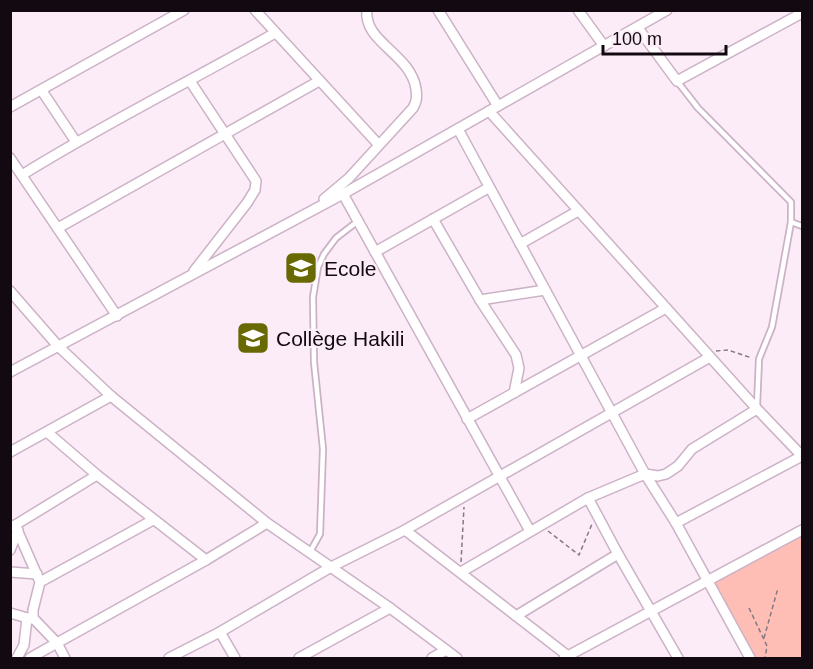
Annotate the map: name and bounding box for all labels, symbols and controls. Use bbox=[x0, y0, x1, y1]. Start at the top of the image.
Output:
scale bar bbox=[603, 18, 726, 56]
text: 100 m bbox=[612, 29, 662, 49]
school or university icon: Ecole bbox=[283, 250, 319, 286]
place label: Ecole bbox=[324, 257, 377, 280]
school or university icon: Collège Hakili bbox=[235, 320, 271, 356]
place label: Collège Hakili bbox=[276, 327, 404, 350]

